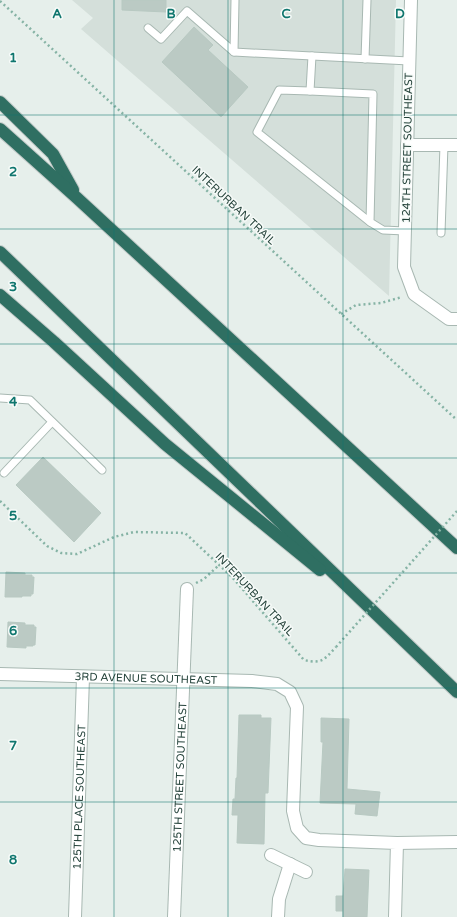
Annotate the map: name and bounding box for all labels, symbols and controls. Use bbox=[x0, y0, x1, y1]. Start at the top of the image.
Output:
text: A bbox=[52, 6, 62, 22]
text: B bbox=[166, 6, 176, 22]
text: C bbox=[281, 6, 291, 22]
text: D bbox=[395, 6, 405, 22]
text: 1 bbox=[9, 50, 17, 66]
street label: 124TH STREET SOUTHEAST bbox=[400, 72, 415, 223]
street label: INTERURBAN TRAIL bbox=[189, 163, 279, 248]
text: 2 bbox=[9, 164, 17, 180]
text: 3 bbox=[9, 279, 17, 295]
text: 4 bbox=[9, 394, 18, 410]
text: 5 bbox=[9, 508, 17, 524]
street label: INTERURBAN TRAIL bbox=[213, 550, 297, 639]
text: 6 bbox=[9, 623, 17, 639]
street label: 3RD AVENUE SOUTHEAST bbox=[74, 670, 218, 687]
street label: 125TH STREET SOUTHEAST bbox=[171, 701, 190, 853]
street label: 125TH PLACE SOUTHEAST bbox=[71, 724, 88, 870]
text: 7 bbox=[9, 738, 17, 754]
text: 8 bbox=[9, 852, 17, 868]

